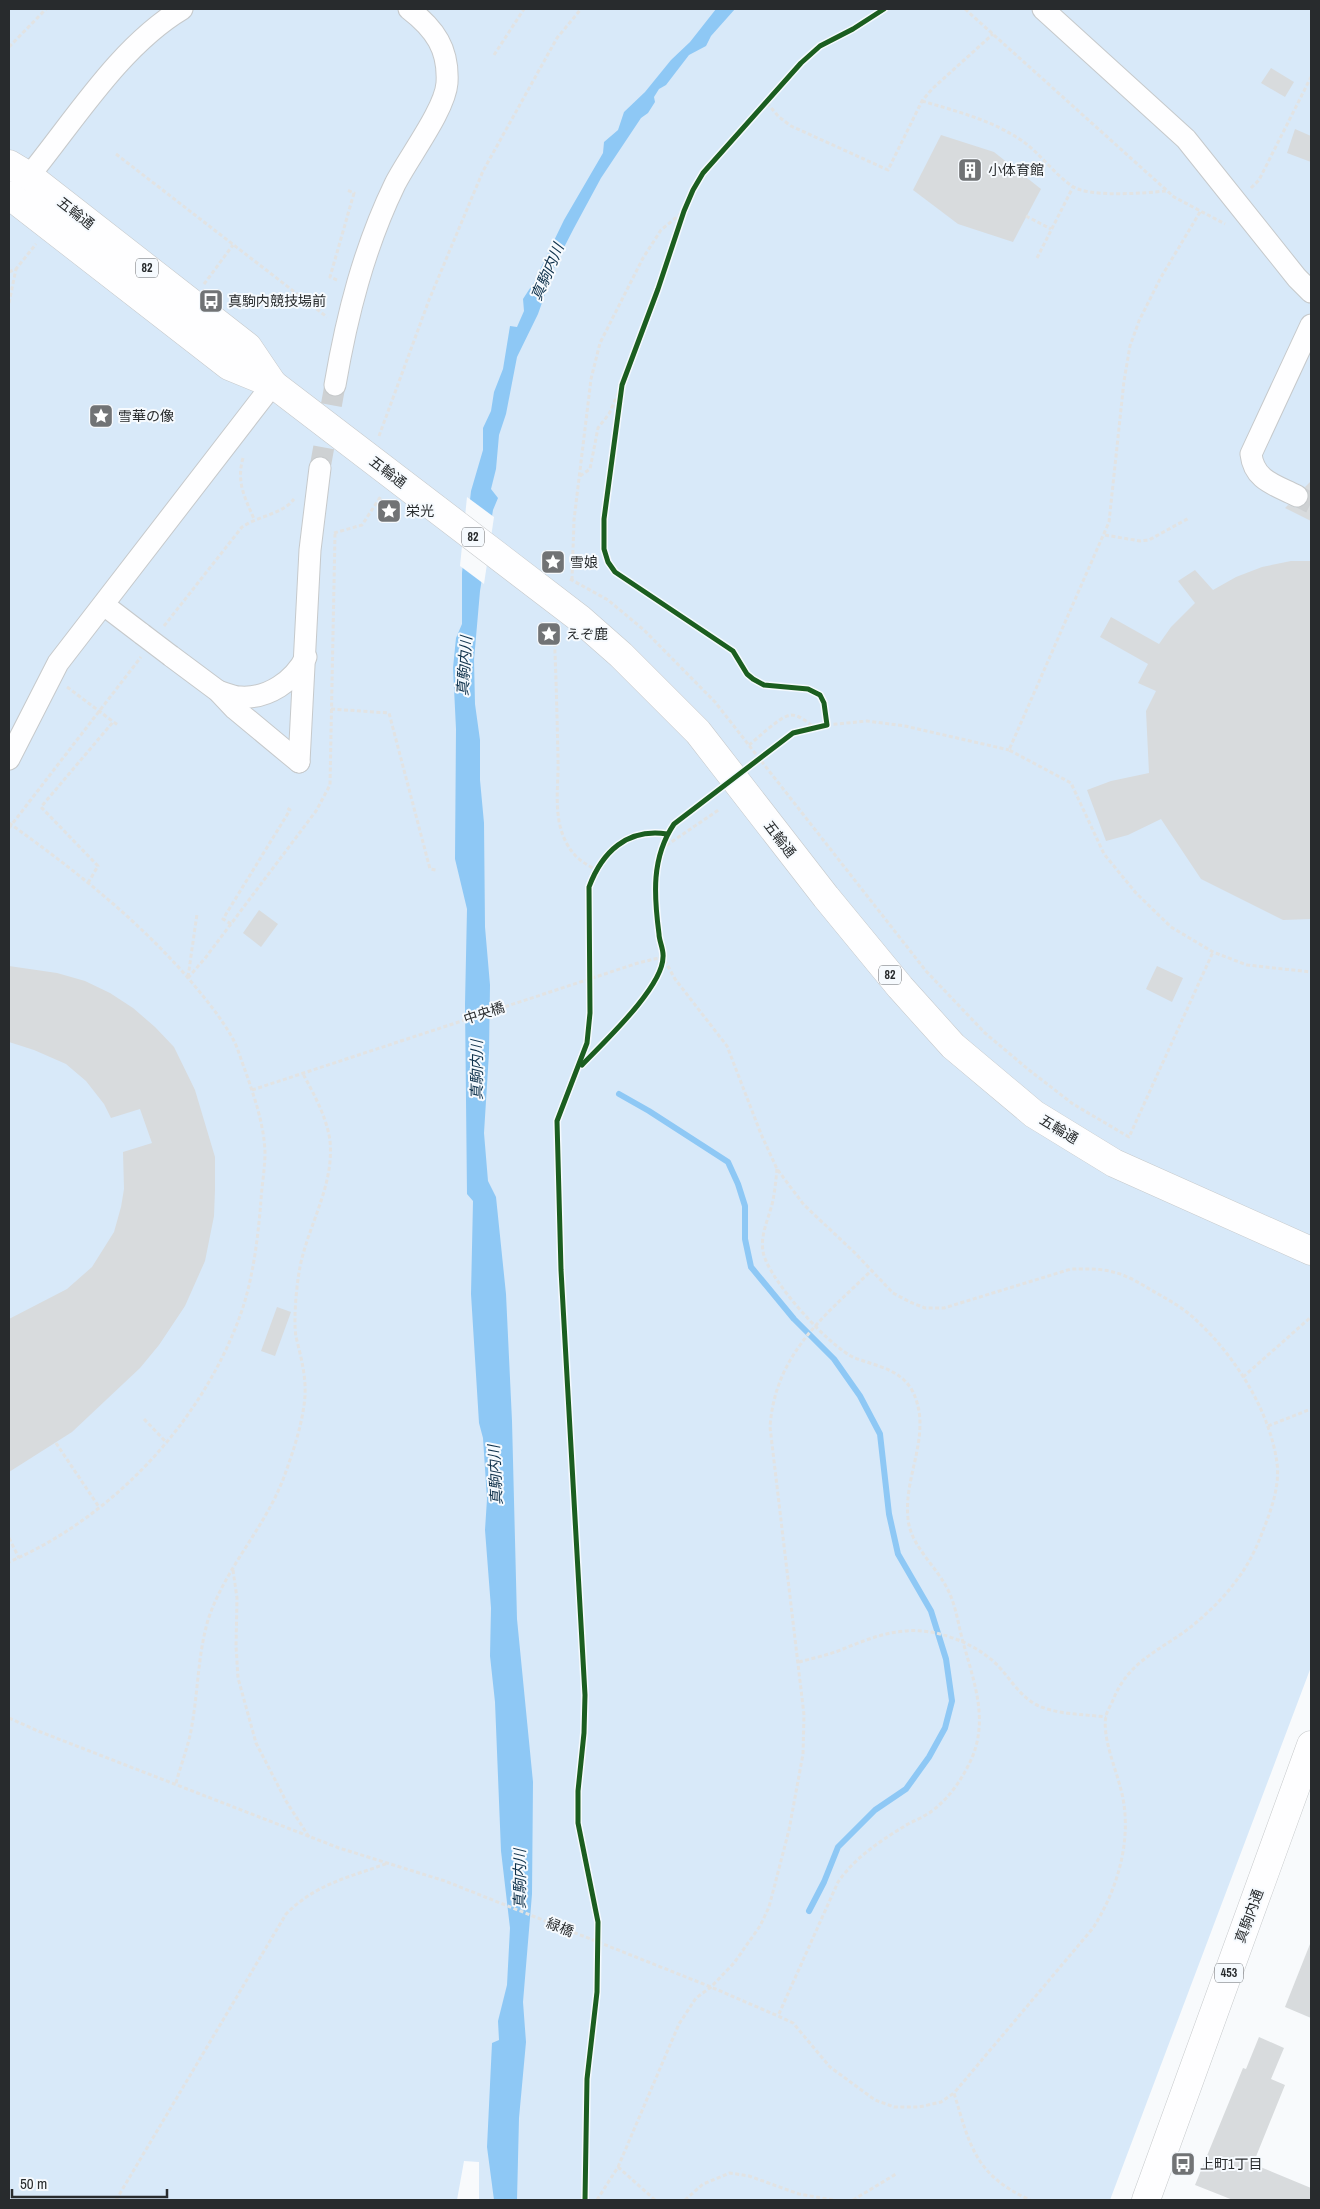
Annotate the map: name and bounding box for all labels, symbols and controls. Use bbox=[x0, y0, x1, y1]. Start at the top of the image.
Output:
building icon: 小体育館 bbox=[957, 157, 983, 183]
place label: 小体育館 bbox=[988, 161, 1044, 179]
street label: 五輪通 bbox=[54, 193, 98, 233]
water label: 真駒内川 bbox=[526, 238, 569, 304]
road number: 82 bbox=[136, 258, 158, 278]
bus stop icon: 真駒内競技場前 bbox=[198, 288, 224, 314]
place label: 真駒内競技場前 bbox=[228, 292, 326, 310]
place icon: 雪華の像 bbox=[88, 403, 114, 429]
place label: 雪華の像 bbox=[118, 407, 174, 425]
street label: 五輪通 bbox=[366, 452, 410, 492]
place icon: 栄光 bbox=[376, 498, 402, 524]
place label: 栄光 bbox=[406, 502, 434, 520]
road number: 82 bbox=[462, 528, 484, 546]
place icon: 雪娘 bbox=[540, 549, 566, 575]
place label: 雪娘 bbox=[570, 553, 598, 571]
place icon: えぞ鹿 bbox=[536, 621, 562, 647]
place label: えぞ鹿 bbox=[566, 625, 608, 643]
water label: 真駒内川 bbox=[451, 633, 477, 697]
street label: 五輪通 bbox=[760, 817, 800, 861]
road number: 82 bbox=[879, 966, 901, 984]
street label: 中央橋 bbox=[461, 998, 507, 1028]
water label: 真駒内川 bbox=[466, 1038, 487, 1100]
street label: 五輪通 bbox=[1036, 1110, 1082, 1148]
water label: 真駒内川 bbox=[483, 1443, 507, 1506]
water label: 真駒内川 bbox=[509, 1847, 530, 1909]
street label: 真駒内通 bbox=[1231, 1887, 1267, 1945]
street label: 緑橋 bbox=[544, 1913, 576, 1941]
road number: 453 bbox=[1215, 1964, 1243, 1982]
bus stop icon: 上町1丁目 bbox=[1170, 2151, 1196, 2177]
place label: 上町1丁目 bbox=[1200, 2155, 1262, 2173]
scale bar bbox=[12, 2166, 168, 2198]
text: 50 m bbox=[20, 2173, 47, 2194]

